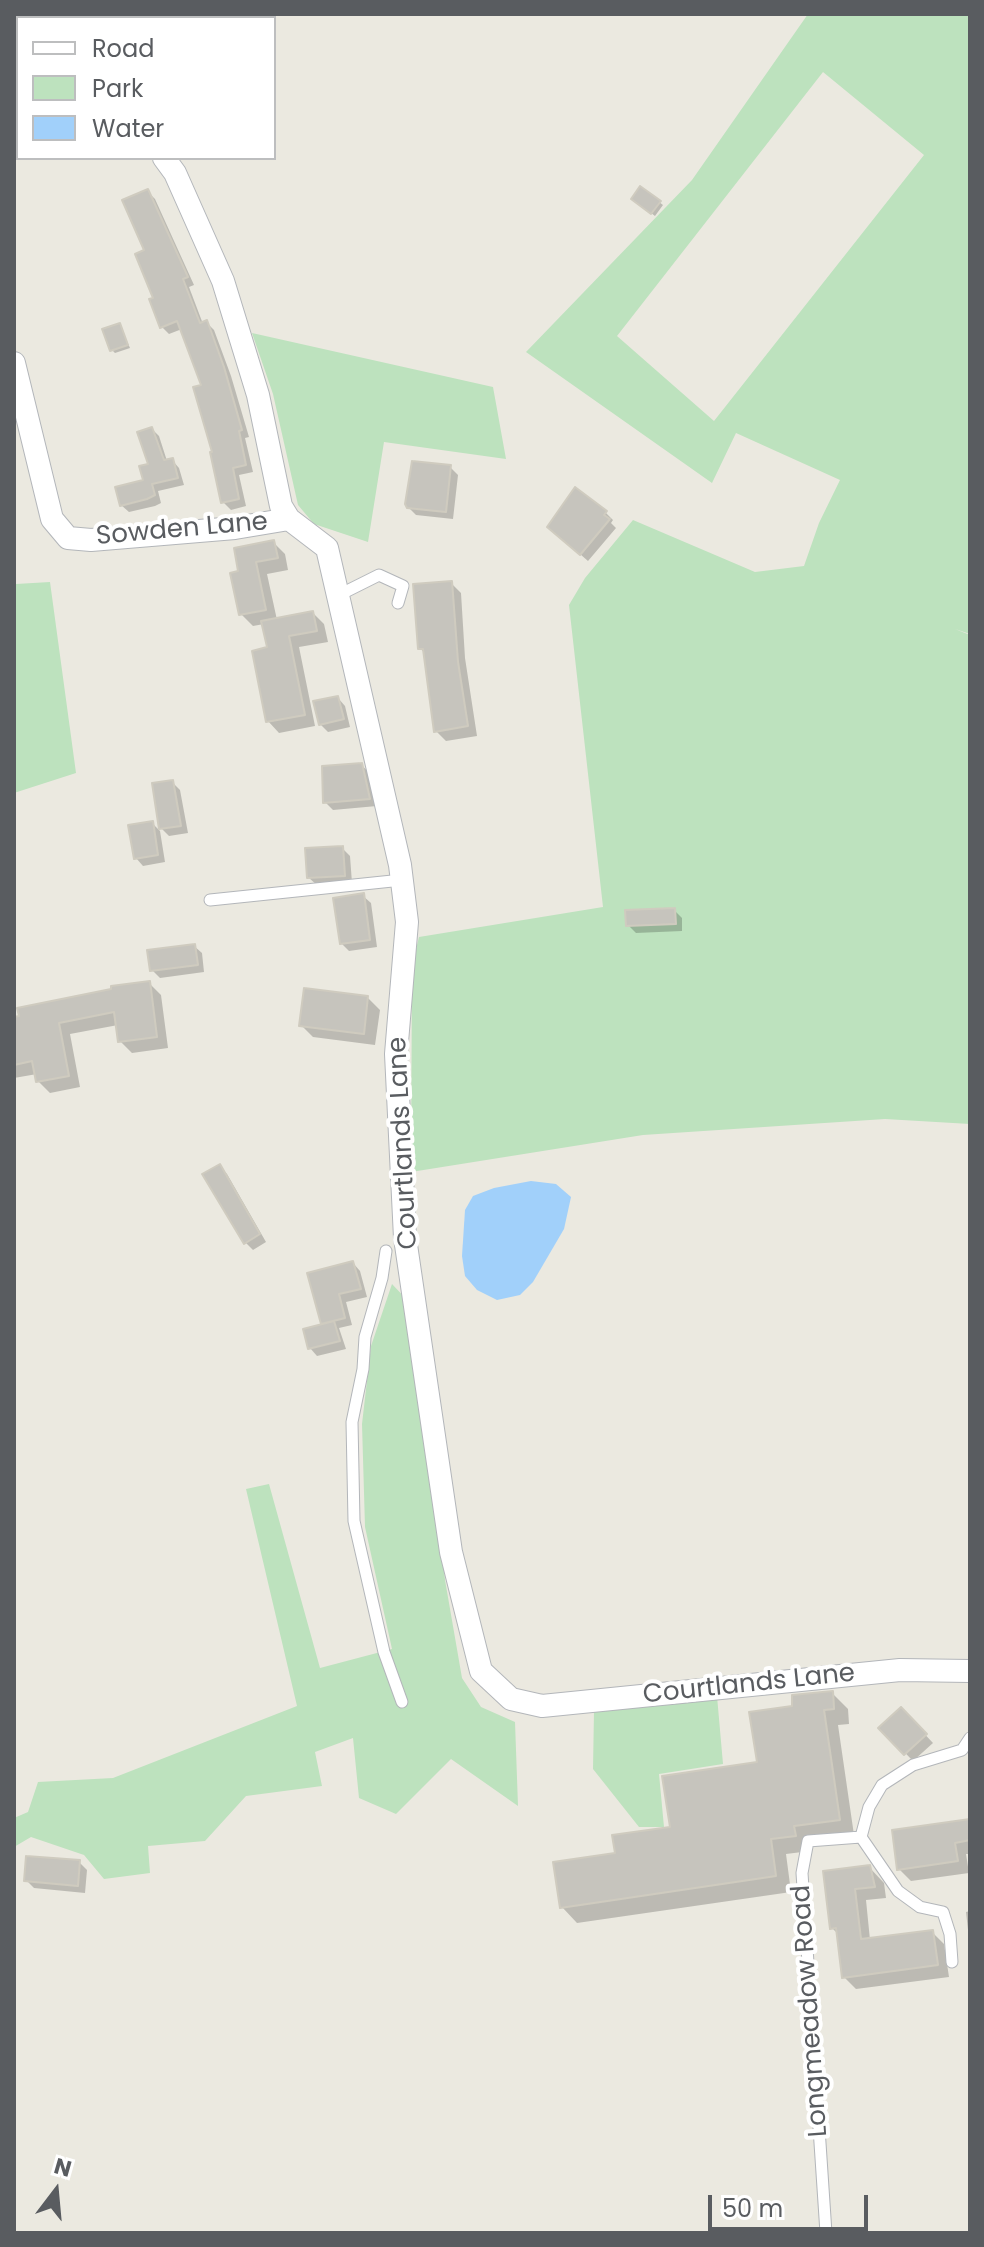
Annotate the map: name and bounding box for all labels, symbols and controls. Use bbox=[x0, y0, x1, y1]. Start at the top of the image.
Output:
legend bbox=[16, 16, 276, 160]
text: Road bbox=[92, 32, 154, 65]
text: Park bbox=[92, 72, 143, 105]
text: Water bbox=[92, 112, 164, 145]
street label: Sowden Lane bbox=[95, 507, 269, 553]
street label: Courtlands Lane bbox=[383, 1036, 425, 1250]
street label: Courtlands Lane bbox=[642, 1658, 856, 1712]
street label: Longmeadow Road bbox=[787, 1884, 835, 2138]
text: N bbox=[51, 2150, 75, 2185]
north arrow bbox=[16, 2151, 96, 2231]
scale bar bbox=[712, 2179, 872, 2229]
text: 50 m bbox=[722, 2192, 783, 2225]

